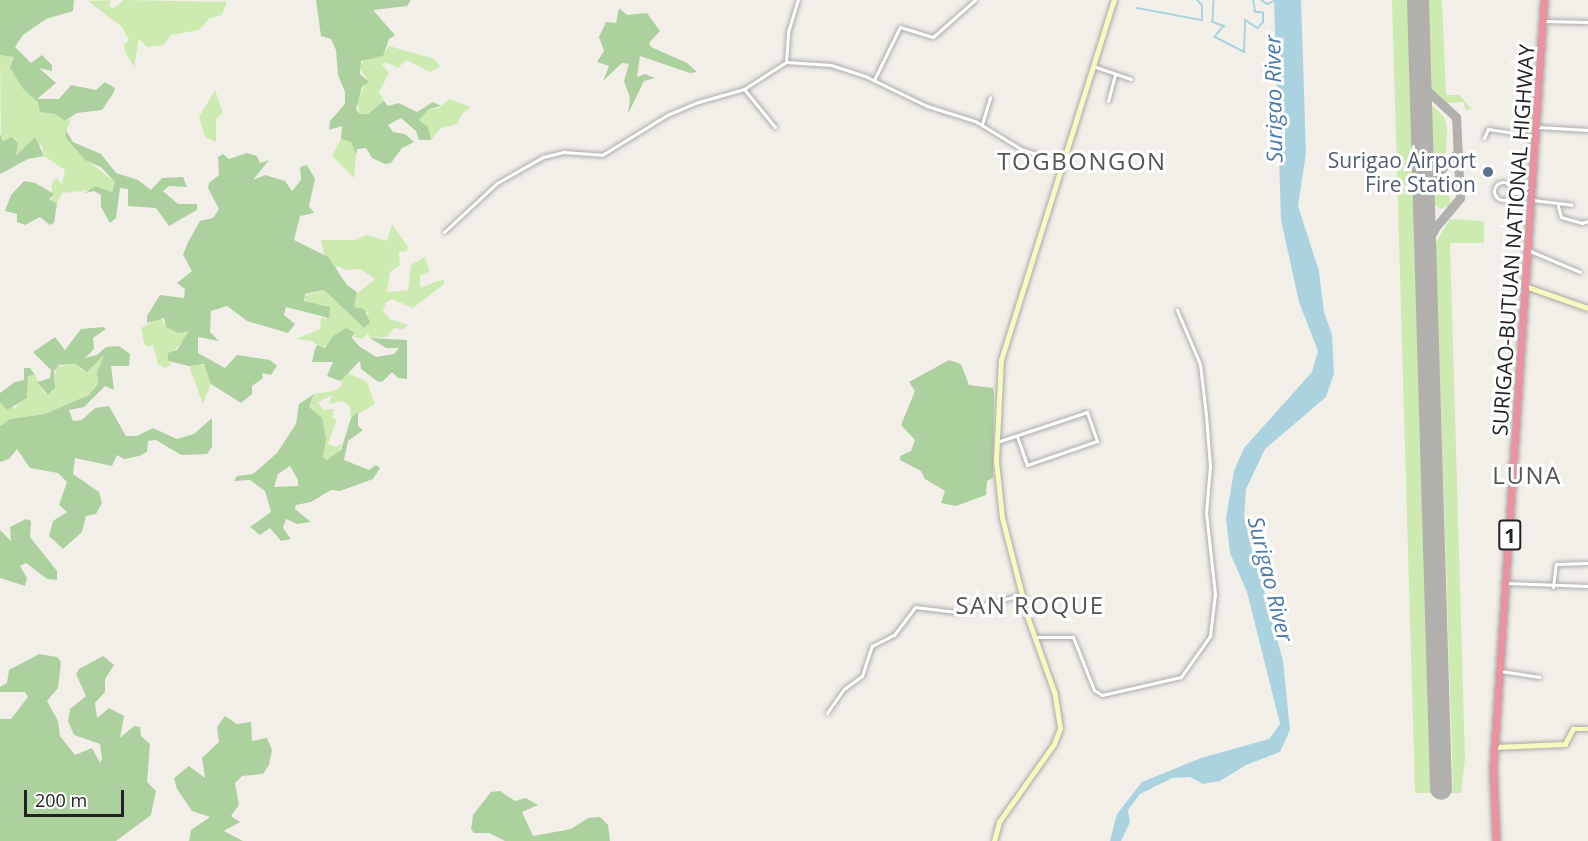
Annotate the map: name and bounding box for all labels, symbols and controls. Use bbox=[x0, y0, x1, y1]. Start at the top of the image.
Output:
water label: Surigao River bbox=[1259, 35, 1287, 163]
street label: SURIGAO-BUTUAN NATIONAL HIGHWAY bbox=[1487, 43, 1539, 437]
district label: TOGBONGON bbox=[997, 147, 1167, 175]
place label: Surigao Airport Fire Station bbox=[1328, 147, 1476, 197]
marker: Surigao Airport Fire Station bbox=[1481, 165, 1495, 179]
district label: LUNA bbox=[1492, 461, 1562, 489]
water label: Surigao River bbox=[1243, 514, 1299, 644]
road number: 1 bbox=[1498, 518, 1522, 552]
district label: SAN ROQUE bbox=[955, 591, 1105, 619]
scale bar bbox=[27, 778, 128, 816]
text: 200 m bbox=[35, 788, 87, 812]

